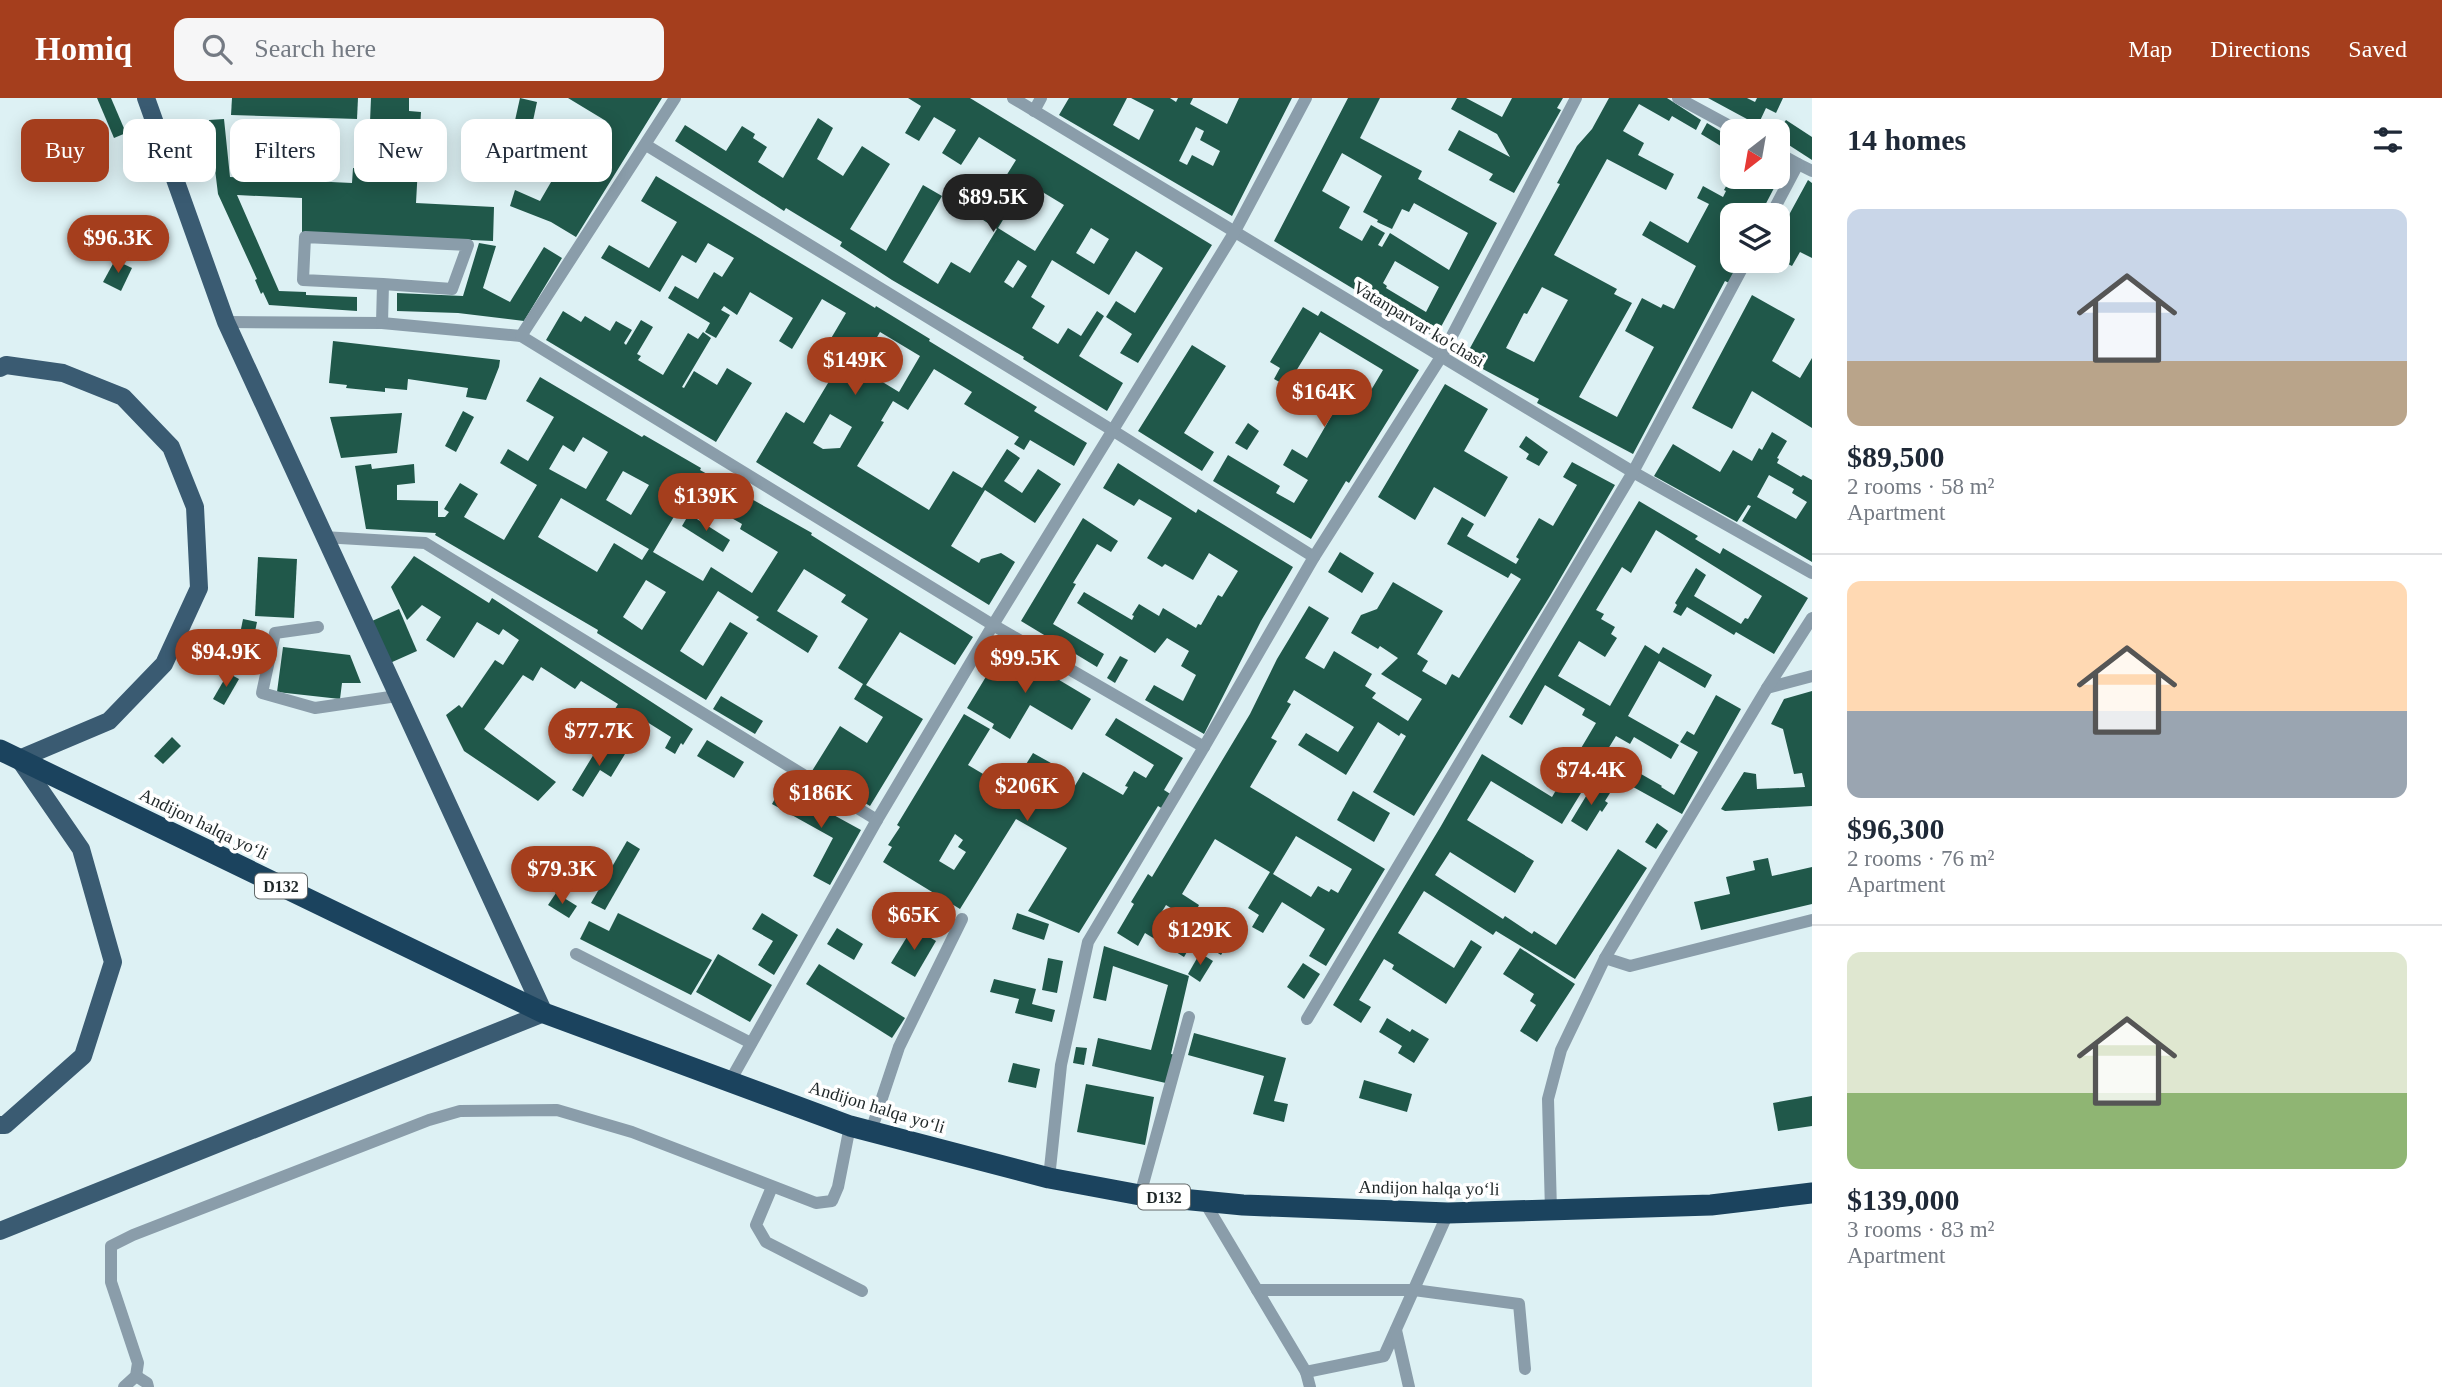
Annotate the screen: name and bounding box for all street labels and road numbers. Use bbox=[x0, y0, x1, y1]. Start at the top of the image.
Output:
street label: Vatanparvar ko'chasi bbox=[1350, 277, 1488, 371]
street label: Andijon halqa yo‘li bbox=[136, 784, 272, 864]
road number: D132 bbox=[255, 874, 307, 898]
street label: Andijon halqa yo‘li bbox=[807, 1077, 947, 1137]
street label: Andijon halqa yo‘li bbox=[1358, 1177, 1500, 1199]
road number: D132 bbox=[1138, 1184, 1190, 1210]

